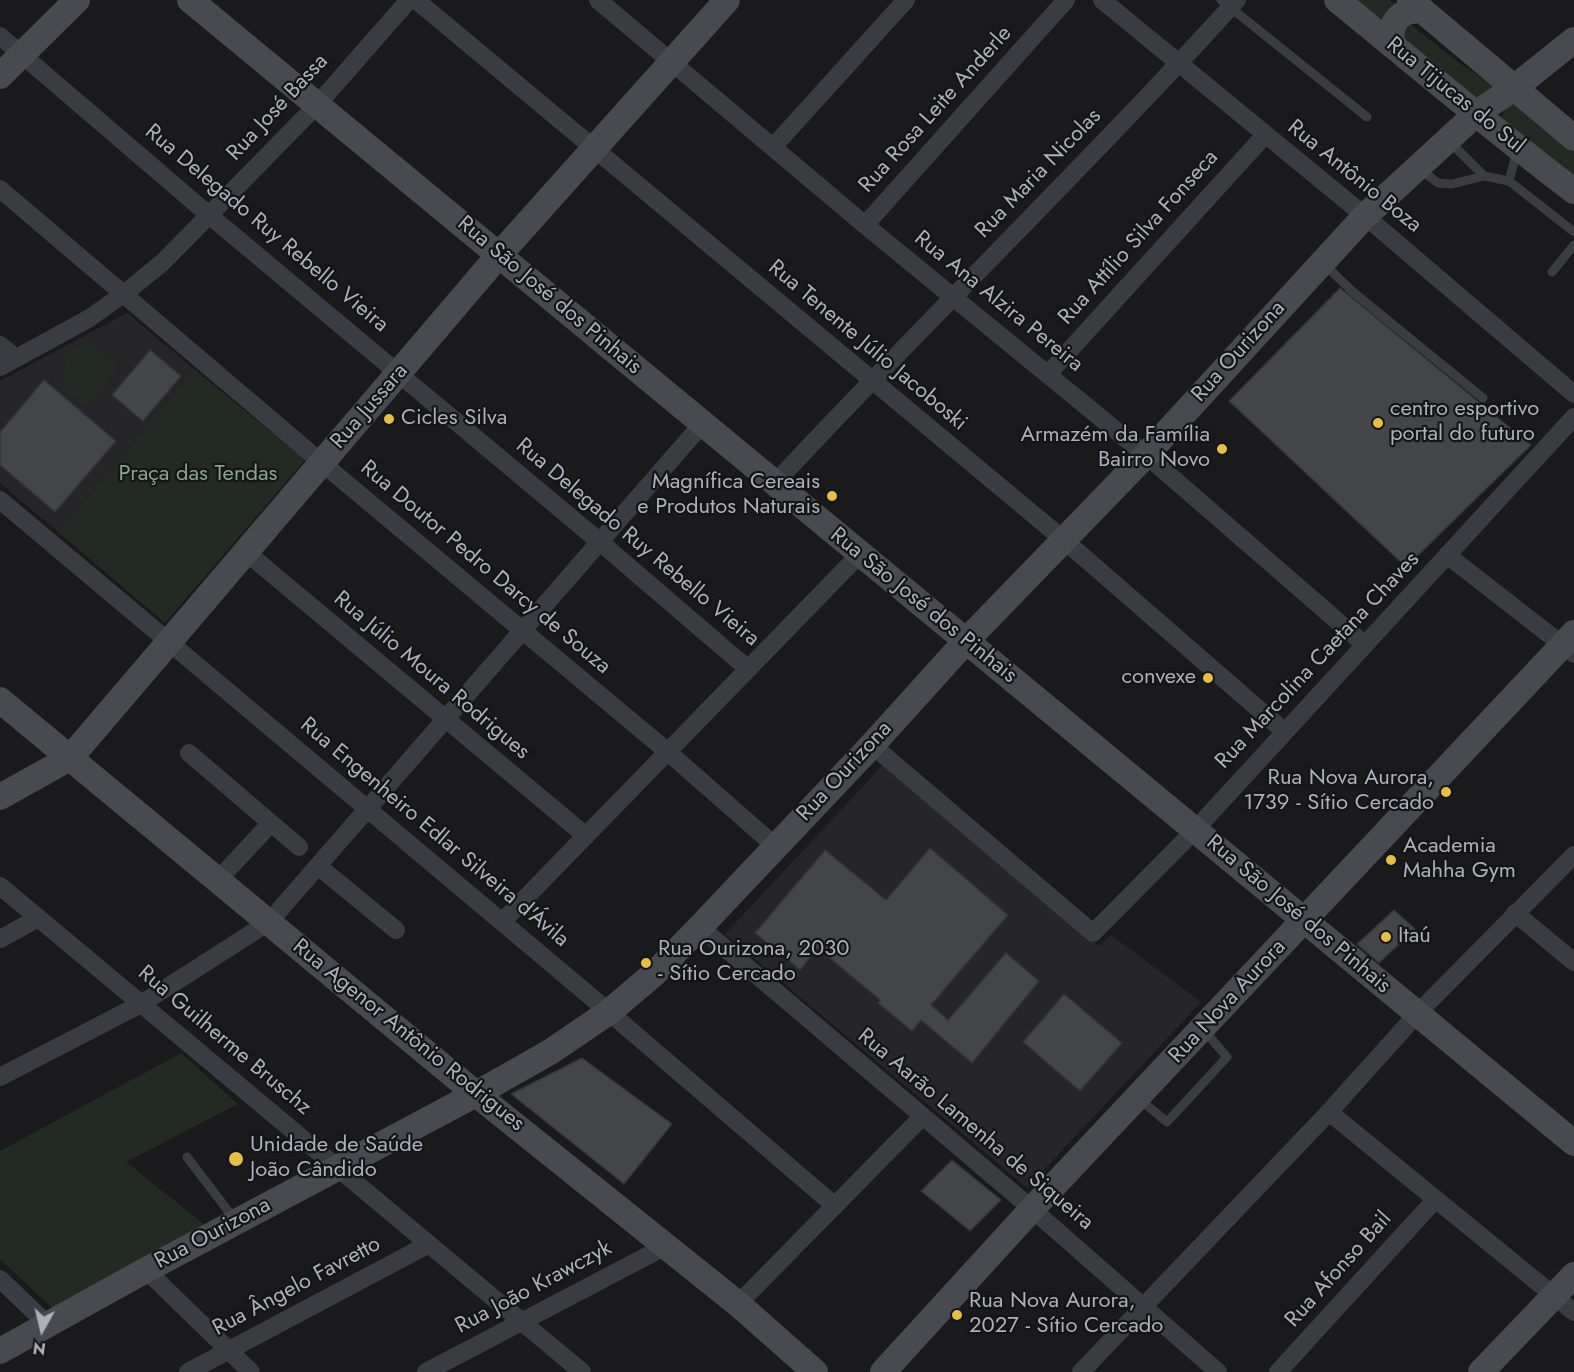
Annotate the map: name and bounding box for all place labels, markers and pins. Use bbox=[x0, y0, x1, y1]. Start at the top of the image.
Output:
place label: centro esportivo portal do futuro bbox=[1390, 397, 1539, 448]
place label: Cicles Silva bbox=[401, 406, 507, 432]
marker: Cicles Silva bbox=[382, 412, 396, 426]
marker: centro esportivo portal do futuro bbox=[1371, 416, 1385, 430]
place label: Armazém da Família Bairro Novo bbox=[1020, 423, 1210, 475]
marker: Armazém da Família Bairro Novo bbox=[1215, 442, 1229, 456]
place label: Magnífica Cereais e Produtos Naturais bbox=[637, 470, 820, 522]
marker: Magnífica Cereais e Produtos Naturais bbox=[825, 489, 839, 503]
place label: convexe bbox=[1121, 665, 1196, 691]
marker: convexe bbox=[1201, 671, 1215, 685]
place label: Rua Nova Aurora, 1739 - Sítio Cercado bbox=[1243, 766, 1434, 818]
marker: Rua Nova Aurora, 1739 - Sítio Cercado bbox=[1439, 785, 1453, 799]
place label: Academia Mahha Gym bbox=[1403, 834, 1516, 885]
marker: Academia Mahha Gym bbox=[1384, 853, 1398, 867]
place label: Itaú bbox=[1398, 924, 1431, 950]
marker: Itaú bbox=[1379, 930, 1393, 944]
place label: Rua Ourizona, 2030 - Sítio Cercado bbox=[658, 937, 849, 988]
marker: Rua Ourizona, 2030 - Sítio Cercado bbox=[639, 956, 653, 970]
place label: Unidade de Saúde João Cândido bbox=[250, 1133, 423, 1184]
marker: Unidade de Saúde João Cândido bbox=[227, 1150, 245, 1168]
place label: Rua Nova Aurora, 2027 - Sítio Cercado bbox=[969, 1289, 1163, 1340]
marker: Rua Nova Aurora, 2027 - Sítio Cercado bbox=[950, 1308, 964, 1322]

